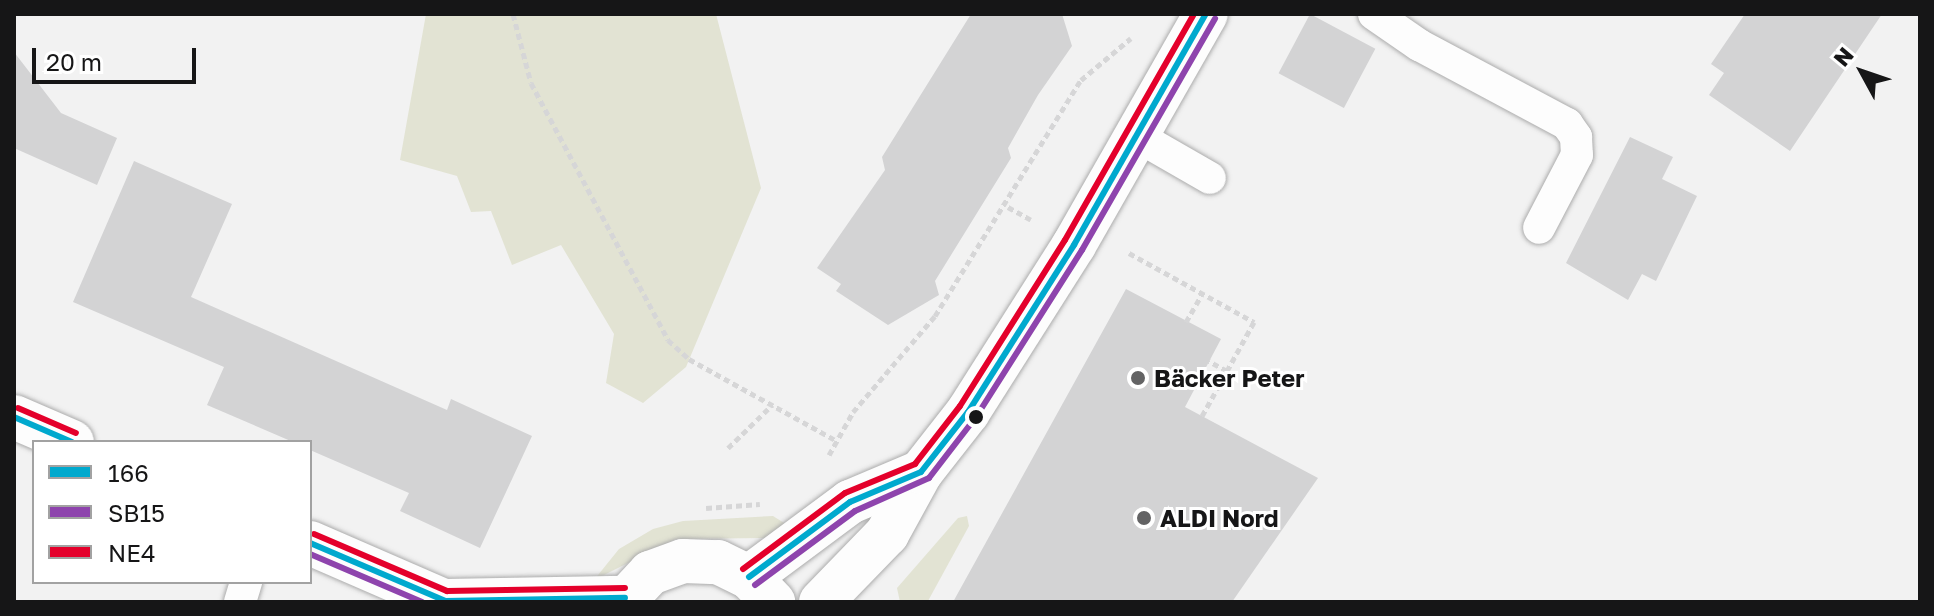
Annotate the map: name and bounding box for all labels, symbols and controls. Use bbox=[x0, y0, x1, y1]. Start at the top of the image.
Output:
scale bar bbox=[36, 32, 200, 82]
north arrow bbox=[1822, 32, 1902, 112]
text: N bbox=[1828, 41, 1859, 71]
text: 20 m bbox=[46, 47, 102, 76]
place label: Bäcker Peter bbox=[1154, 364, 1305, 392]
marker: Bäcker Peter bbox=[1129, 369, 1147, 387]
unlabelled marker bbox=[968, 409, 984, 425]
legend bbox=[32, 440, 312, 584]
text: 166 bbox=[108, 458, 149, 487]
text: SB15 bbox=[108, 498, 165, 527]
place label: ALDI Nord bbox=[1160, 504, 1278, 532]
marker: ALDI Nord bbox=[1135, 509, 1153, 527]
text: NE4 bbox=[108, 538, 156, 567]

